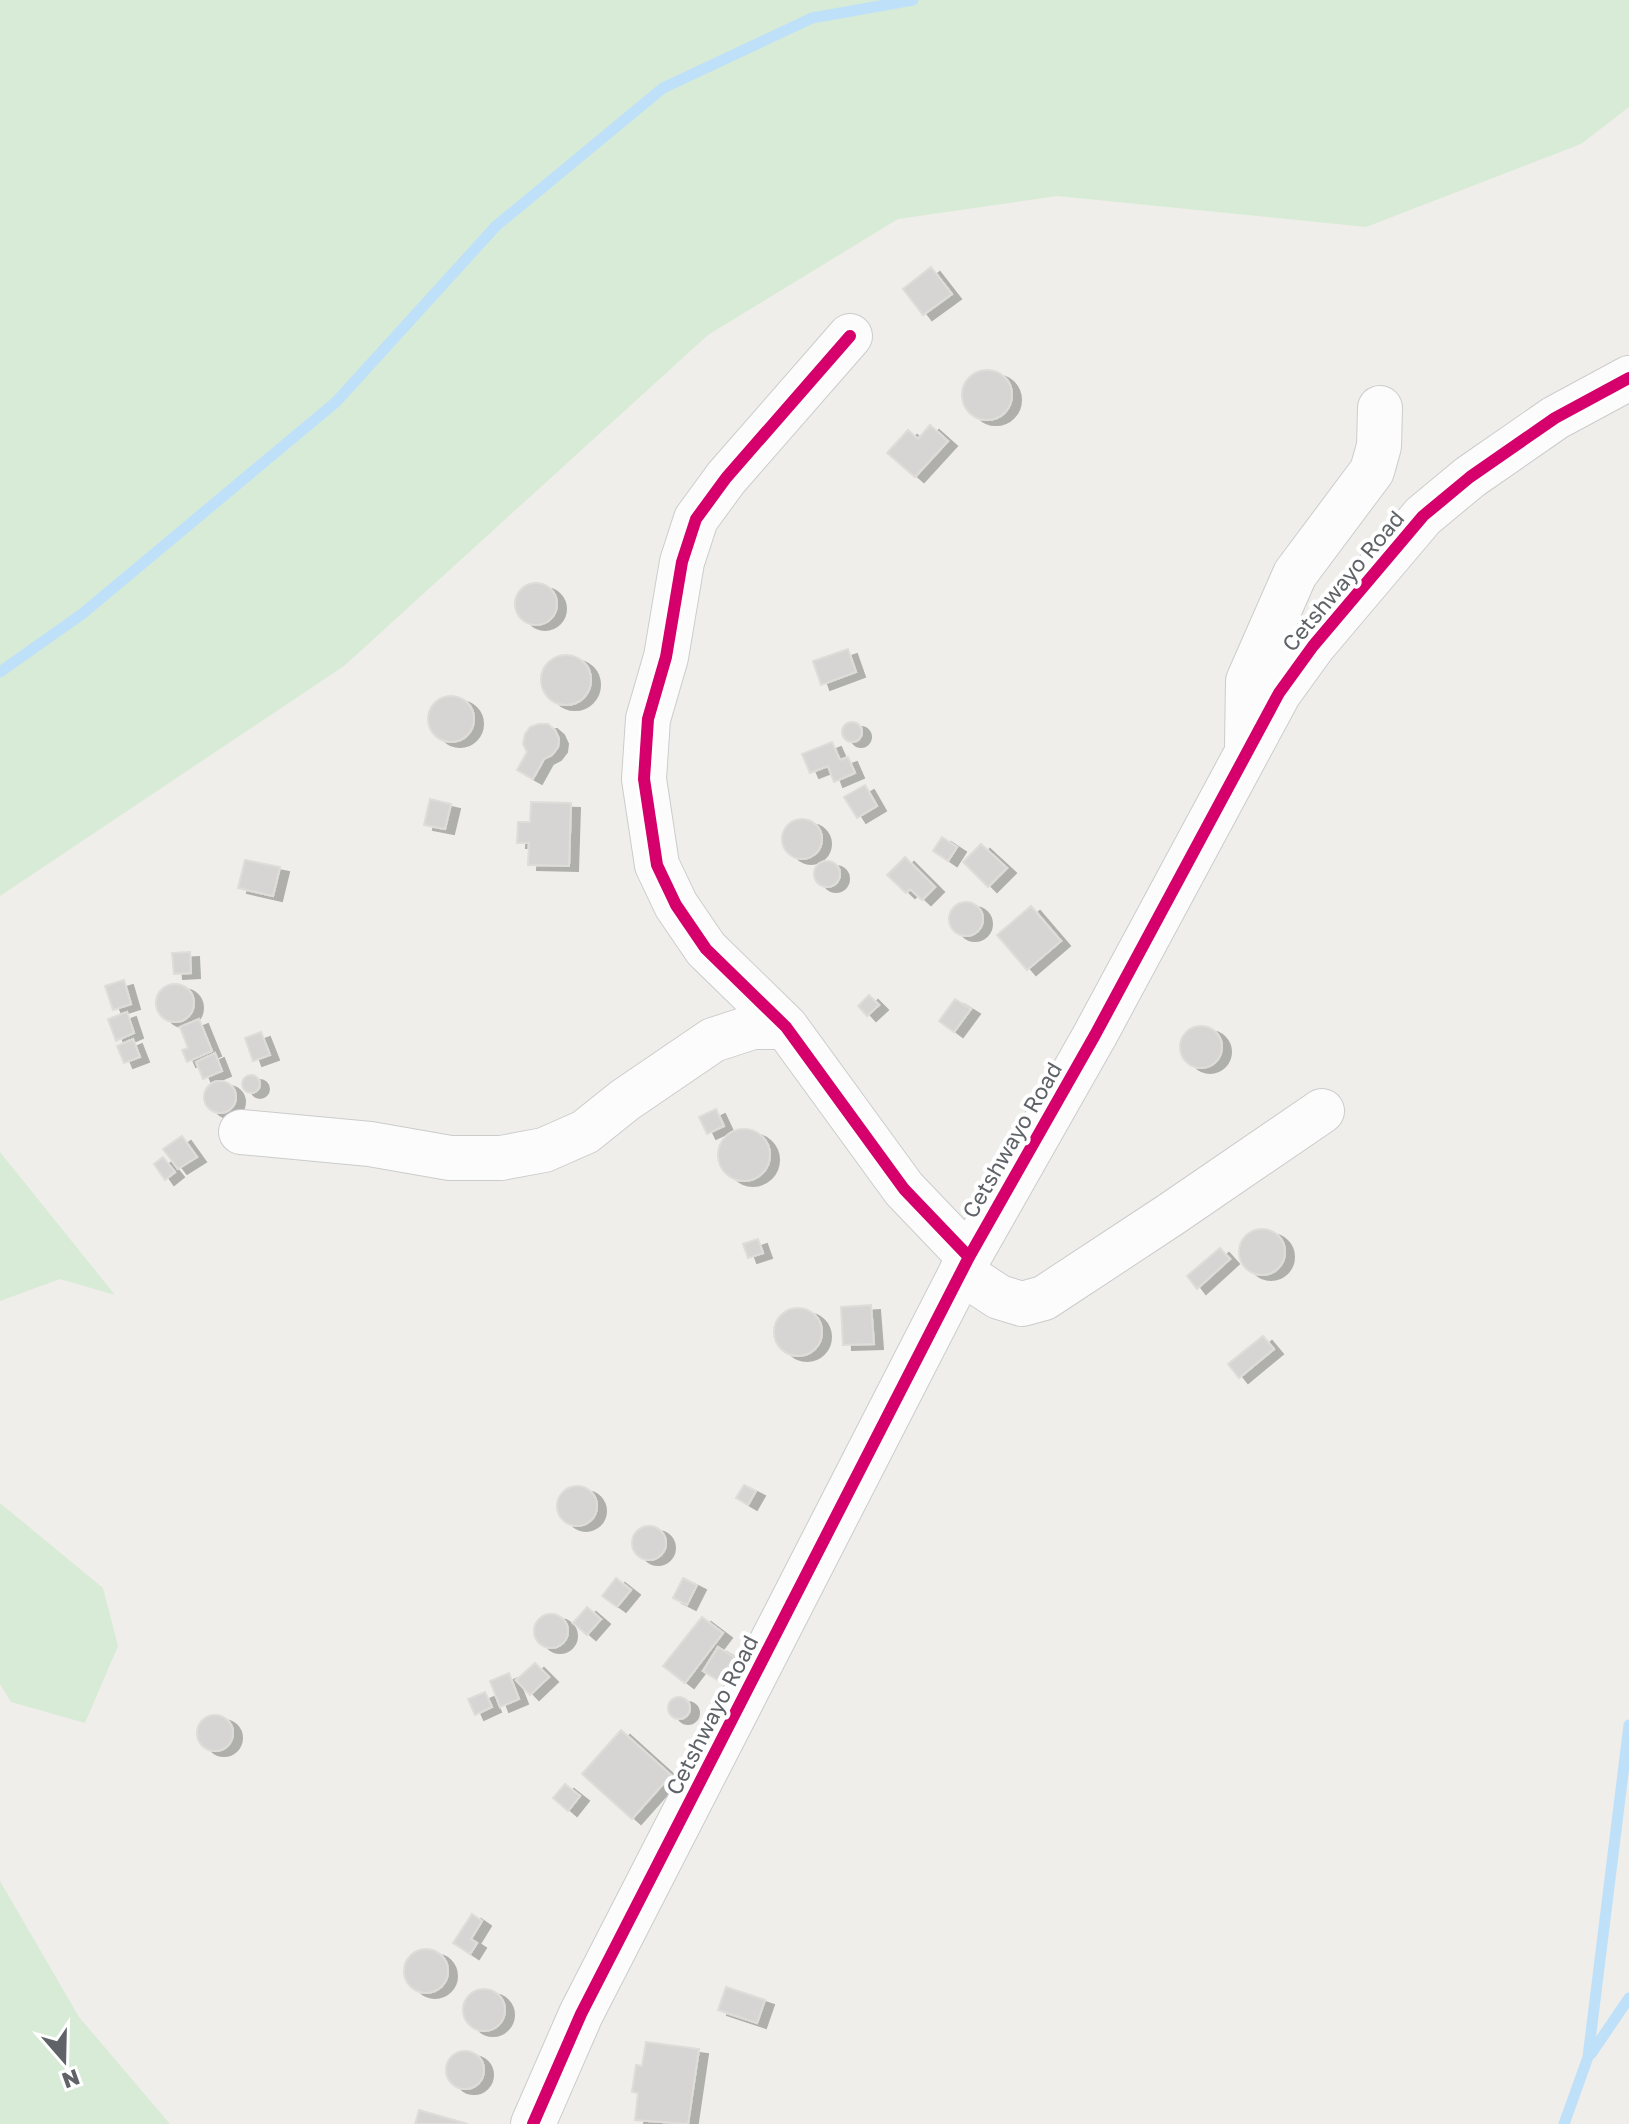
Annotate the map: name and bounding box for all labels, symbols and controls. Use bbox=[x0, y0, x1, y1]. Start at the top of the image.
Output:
street label: Cetshwayo Road bbox=[1276, 505, 1409, 657]
street label: Cetshwayo Road bbox=[956, 1057, 1067, 1222]
street label: Cetshwayo Road bbox=[660, 1631, 763, 1799]
north arrow bbox=[24, 2020, 104, 2100]
text: N bbox=[59, 2064, 83, 2095]

